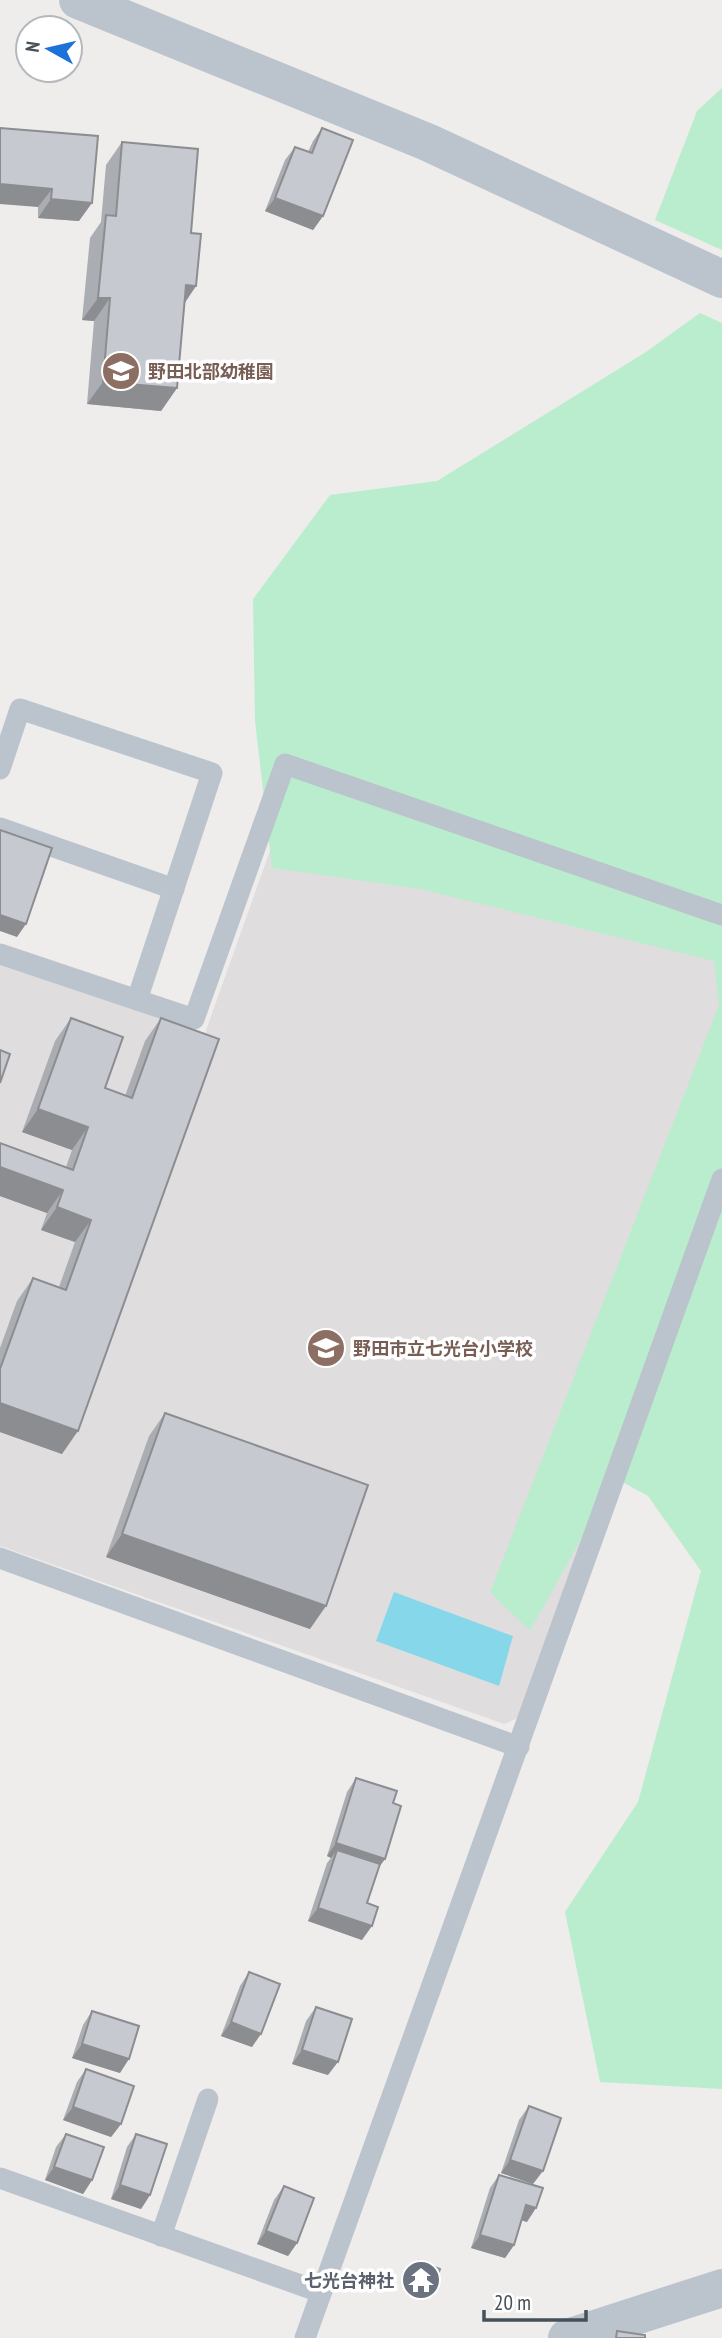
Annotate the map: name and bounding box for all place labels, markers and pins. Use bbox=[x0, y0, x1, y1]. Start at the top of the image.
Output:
school or university icon: 野田北部幼稚園 bbox=[100, 350, 142, 392]
place label: 野田北部幼稚園 bbox=[148, 360, 274, 383]
school or university icon: 野田市立七光台小学校 bbox=[305, 1327, 347, 1369]
place label: 野田市立七光台小学校 bbox=[353, 1337, 533, 1360]
temple icon: 七光台神社 bbox=[400, 2259, 442, 2301]
place label: 七光台神社 bbox=[304, 2269, 394, 2292]

